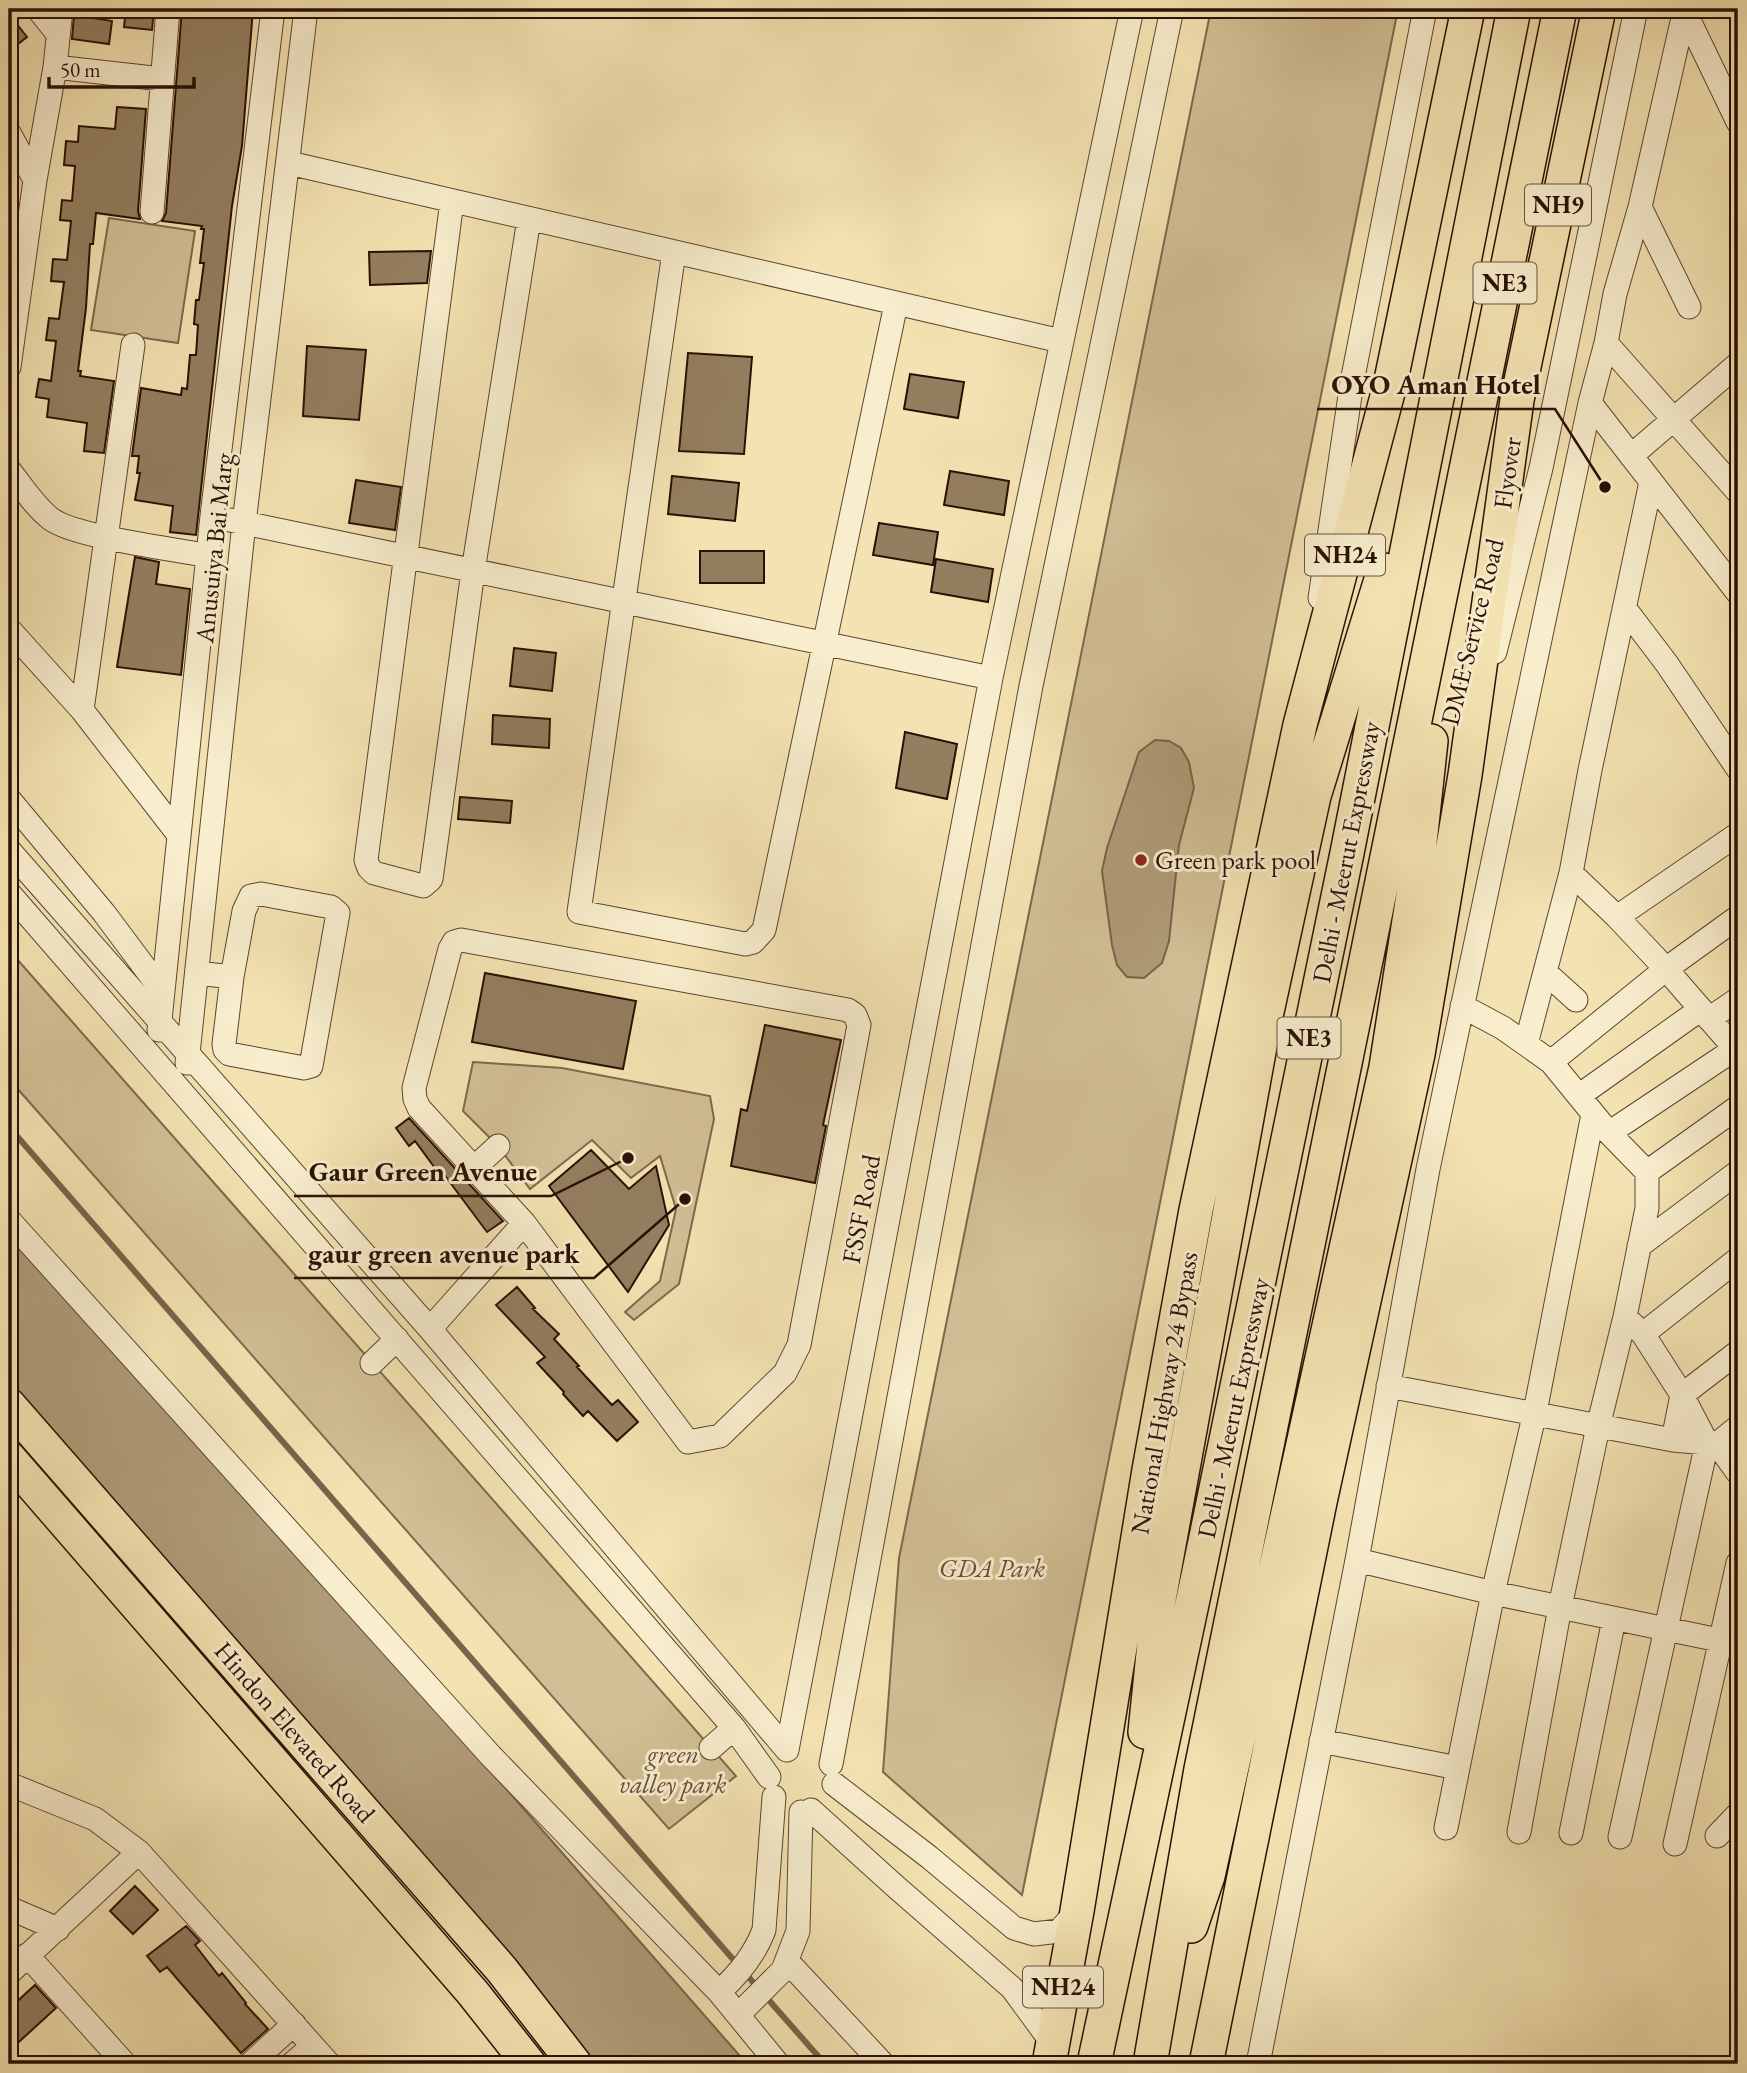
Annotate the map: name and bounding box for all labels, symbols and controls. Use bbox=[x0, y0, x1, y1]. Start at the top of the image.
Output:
scale bar bbox=[49, 46, 194, 90]
text: 50 m bbox=[60, 56, 101, 83]
road number: NH9 bbox=[1525, 184, 1591, 226]
road number: NE3 bbox=[1474, 262, 1536, 304]
callout: OYO Aman Hotel bbox=[1317, 360, 1555, 409]
text: OYO Aman Hotel bbox=[1331, 366, 1541, 402]
street label: Flyover bbox=[1485, 435, 1529, 511]
street label: Anusuiya Bai Marg bbox=[187, 451, 241, 646]
road number: NH24 bbox=[1305, 534, 1385, 576]
street label: DME Service Road bbox=[1432, 534, 1512, 729]
street label: Delhi - Meerut Expressway bbox=[1304, 718, 1388, 986]
place label: Green park pool bbox=[1155, 843, 1316, 877]
marker: Green park pool bbox=[1133, 852, 1149, 868]
road number: NE3 bbox=[1278, 1018, 1340, 1058]
callout: Gaur Green Avenue bbox=[294, 1147, 551, 1196]
street label: FSSF Road bbox=[834, 1151, 888, 1266]
text: Gaur Green Avenue bbox=[309, 1153, 537, 1189]
callout: gaur green avenue park bbox=[294, 1229, 594, 1278]
text: gaur green avenue park bbox=[308, 1235, 580, 1271]
street label: National Highway 24 Bypass bbox=[1122, 1249, 1206, 1537]
street label: Delhi - Meerut Expressway bbox=[1189, 1274, 1277, 1542]
park label: GDA Park bbox=[939, 1551, 1045, 1585]
street label: Hindon Elevated Road bbox=[207, 1634, 384, 1830]
park label: green valley park bbox=[619, 1737, 727, 1801]
road number: NH24 bbox=[1023, 1966, 1103, 2008]

